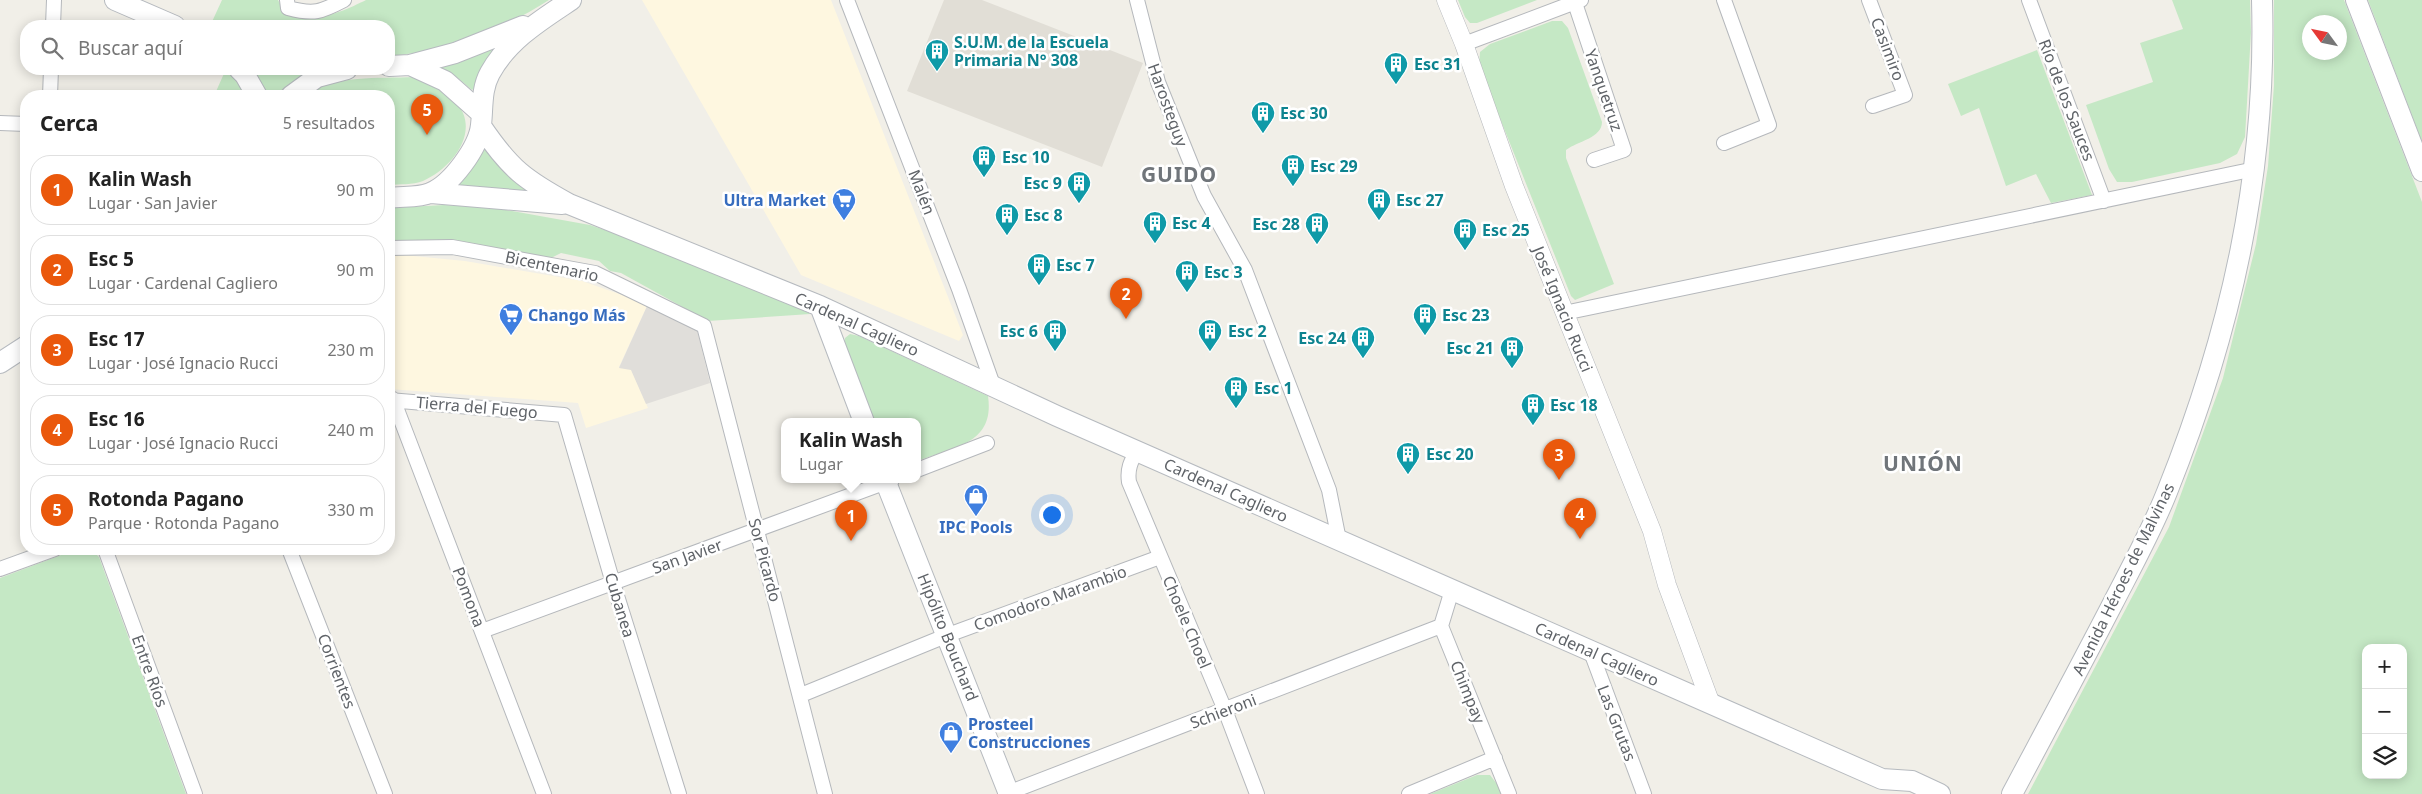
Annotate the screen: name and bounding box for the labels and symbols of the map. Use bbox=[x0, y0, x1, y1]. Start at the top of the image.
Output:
street label: Casimiro bbox=[1866, 14, 1910, 84]
north arrow bbox=[2302, 15, 2347, 60]
place label: S.U.M. de la Escuela Primaria N° 308 bbox=[954, 31, 1109, 71]
street label: Río de los Sauces bbox=[2034, 36, 2100, 164]
building icon: S.U.M. de la Escuela Primaria N° 308 bbox=[924, 38, 950, 72]
street label: Yanquetruz bbox=[1580, 46, 1628, 134]
building icon: Esc 31 bbox=[1383, 51, 1409, 85]
place label: Esc 31 bbox=[1414, 53, 1462, 75]
street label: Harosteguy bbox=[1143, 60, 1194, 150]
pin: 5 bbox=[411, 94, 443, 135]
building icon: Esc 30 bbox=[1250, 100, 1276, 134]
place label: Esc 30 bbox=[1280, 102, 1328, 124]
building icon: Esc 10 bbox=[971, 144, 997, 178]
place label: Esc 10 bbox=[1002, 146, 1050, 168]
building icon: Esc 29 bbox=[1280, 153, 1306, 187]
place label: Esc 29 bbox=[1310, 155, 1358, 177]
district label: GUIDO bbox=[1141, 160, 1217, 188]
street label: Malén bbox=[903, 166, 941, 218]
building icon: Esc 9 bbox=[1066, 170, 1092, 204]
place label: Esc 9 bbox=[1023, 172, 1062, 194]
supermarket icon: Ultra Market bbox=[831, 187, 857, 221]
building icon: Esc 27 bbox=[1366, 187, 1392, 221]
place label: Ultra Market bbox=[723, 189, 826, 211]
place label: Esc 27 bbox=[1396, 189, 1444, 211]
building icon: Esc 8 bbox=[994, 202, 1020, 236]
place label: Esc 8 bbox=[1024, 204, 1063, 226]
building icon: Esc 4 bbox=[1142, 210, 1168, 244]
building icon: Esc 28 bbox=[1304, 211, 1330, 245]
place label: Esc 4 bbox=[1172, 212, 1211, 234]
place label: Esc 28 bbox=[1252, 213, 1300, 235]
building icon: Esc 25 bbox=[1452, 217, 1478, 251]
place label: Esc 25 bbox=[1482, 219, 1530, 241]
street label: José Ignacio Rucci bbox=[1527, 241, 1598, 375]
street label: Bicentenario bbox=[503, 245, 601, 287]
building icon: Esc 7 bbox=[1026, 252, 1052, 286]
place label: Esc 7 bbox=[1056, 254, 1095, 276]
building icon: Esc 3 bbox=[1174, 259, 1200, 293]
place label: Esc 3 bbox=[1204, 261, 1243, 283]
pin: 2 bbox=[1110, 278, 1142, 319]
street label: Cardenal Cagliero bbox=[792, 287, 922, 361]
supermarket icon: Chango Más bbox=[498, 302, 524, 336]
building icon: Esc 23 bbox=[1412, 302, 1438, 336]
place label: Chango Más bbox=[528, 304, 626, 326]
place label: Esc 23 bbox=[1442, 304, 1490, 326]
building icon: Esc 6 bbox=[1042, 318, 1068, 352]
building icon: Esc 2 bbox=[1197, 318, 1223, 352]
place label: Esc 6 bbox=[999, 320, 1038, 342]
place label: Esc 2 bbox=[1228, 320, 1267, 342]
building icon: Esc 24 bbox=[1350, 325, 1376, 359]
place label: Esc 24 bbox=[1298, 327, 1346, 349]
building icon: Esc 21 bbox=[1499, 335, 1525, 369]
place label: Esc 21 bbox=[1446, 337, 1494, 359]
building icon: Esc 1 bbox=[1223, 375, 1249, 409]
place label: Esc 1 bbox=[1254, 377, 1293, 399]
street label: Tierra del Fuego bbox=[415, 391, 539, 423]
building icon: Esc 18 bbox=[1520, 392, 1546, 426]
place label: Esc 18 bbox=[1550, 394, 1598, 416]
pin: 3 bbox=[1543, 439, 1575, 480]
building icon: Esc 20 bbox=[1395, 441, 1421, 475]
place label: Esc 20 bbox=[1426, 443, 1474, 465]
district label: UNIÓN bbox=[1883, 449, 1963, 477]
street label: Cardenal Cagliero bbox=[1161, 453, 1291, 527]
street label: Avenida Héroes de Malvinas bbox=[2067, 479, 2179, 679]
shop icon: IPC Pools bbox=[963, 483, 989, 517]
pin: 4 bbox=[1564, 498, 1596, 539]
pin: 1 bbox=[835, 500, 867, 541]
your location bbox=[1039, 502, 1065, 528]
street label: Sor Picardo bbox=[743, 516, 787, 604]
place label: IPC Pools bbox=[939, 516, 1013, 538]
street label: San Javier bbox=[649, 533, 725, 579]
street label: Comodoro Marambio bbox=[970, 560, 1130, 636]
street label: Pomona bbox=[447, 564, 491, 630]
street label: Cubanea bbox=[600, 570, 640, 640]
street label: Hipólito Bouchard bbox=[912, 570, 984, 704]
street label: Choele Choel bbox=[1158, 572, 1216, 672]
street label: Cardenal Cagliero bbox=[1532, 617, 1662, 691]
street label: Corrientes bbox=[313, 630, 361, 712]
street label: Entre Ríos bbox=[127, 632, 173, 710]
street label: Chimpay bbox=[1445, 657, 1491, 728]
street label: Las Grutas bbox=[1592, 682, 1642, 764]
street label: Schieroni bbox=[1187, 688, 1259, 734]
place label: Prosteel Construcciones bbox=[968, 713, 1090, 753]
shop icon: Prosteel Construcciones bbox=[938, 720, 964, 754]

